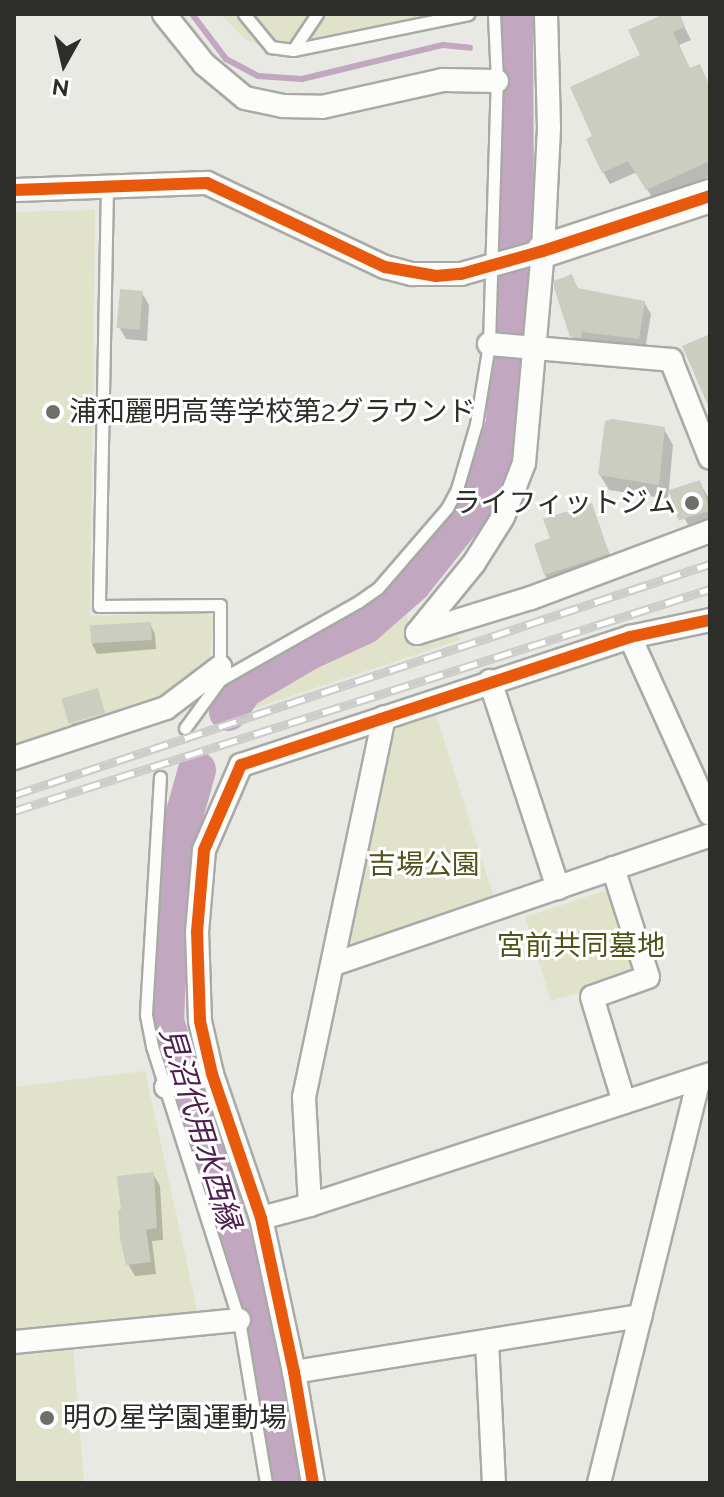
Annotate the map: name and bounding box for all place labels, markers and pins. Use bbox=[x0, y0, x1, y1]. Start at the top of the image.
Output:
place label: 浦和麗明高等学校第2グラウンド bbox=[69, 395, 476, 429]
marker: 浦和麗明高等学校第2グラウンド bbox=[44, 403, 62, 421]
place label: ライフィットジム bbox=[452, 486, 676, 520]
marker: ライフィットジム bbox=[683, 494, 701, 512]
place label: 明の星学園運動場 bbox=[63, 1401, 287, 1435]
marker: 明の星学園運動場 bbox=[38, 1409, 56, 1427]

